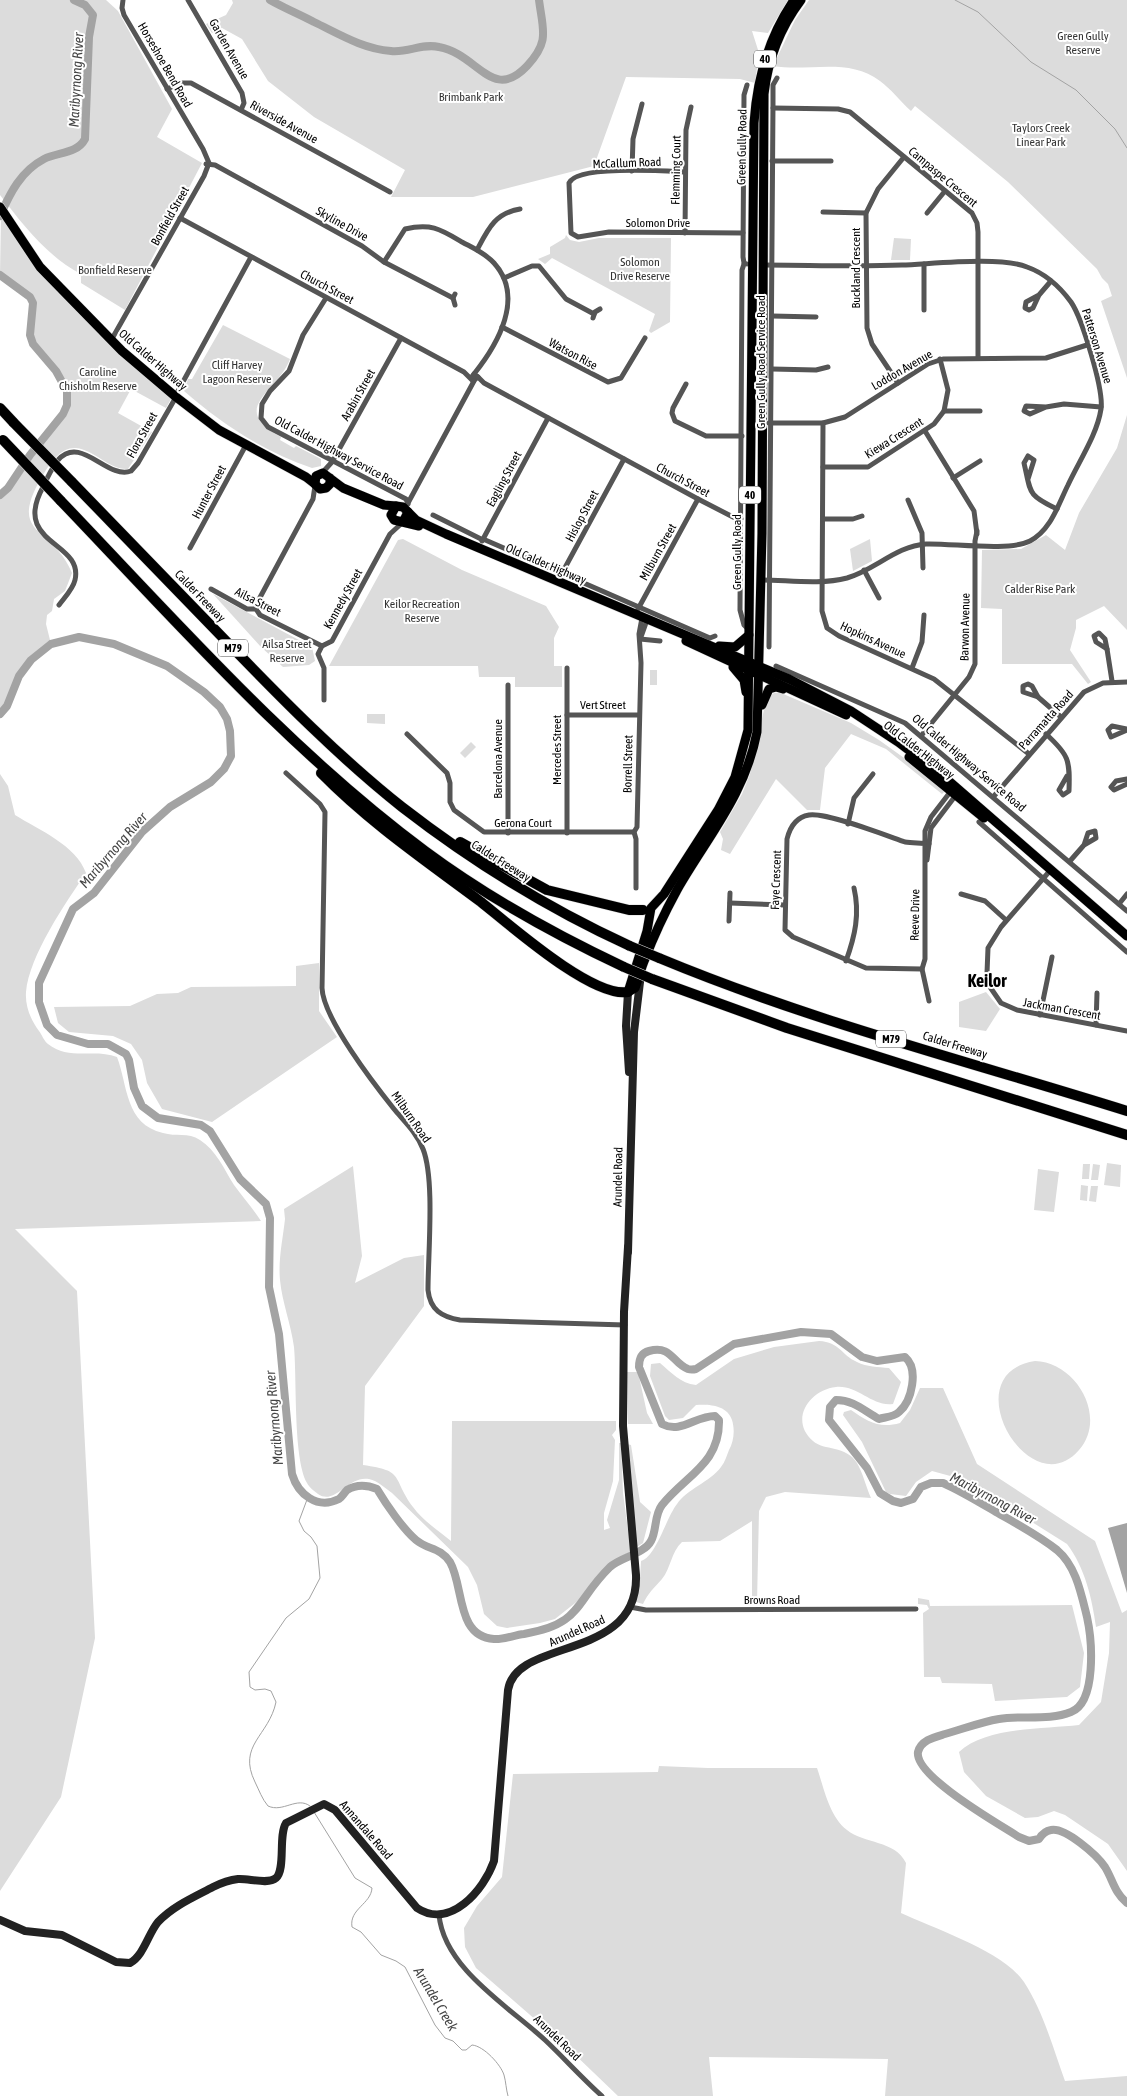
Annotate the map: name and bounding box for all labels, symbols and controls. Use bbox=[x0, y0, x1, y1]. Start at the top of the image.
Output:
street label: Garden Avenue bbox=[206, 16, 252, 82]
street label: Horseshoe Bend Road bbox=[135, 20, 195, 110]
park label: Green Gully Reserve bbox=[1057, 29, 1109, 57]
water label: Maribyrnong River bbox=[66, 31, 87, 128]
road number: 40 bbox=[754, 51, 776, 68]
park label: Brimbank Park bbox=[439, 90, 504, 104]
street label: Riverside Avenue bbox=[248, 98, 320, 146]
street label: Green Gully Road bbox=[734, 109, 750, 185]
park label: Taylors Creek Linear Park bbox=[1012, 121, 1071, 149]
street label: Flemming Court bbox=[668, 134, 684, 205]
street label: Campaspe Crescent bbox=[906, 144, 981, 210]
street label: McCallum Road bbox=[592, 155, 662, 171]
street label: Bonfield Street bbox=[148, 184, 192, 248]
street label: Skyline Drive bbox=[313, 204, 371, 244]
street label: Solomon Drive bbox=[626, 216, 690, 230]
street label: Buckland Crescent bbox=[849, 227, 863, 308]
park label: Solomon Drive Reserve bbox=[610, 255, 670, 283]
park label: Bonfield Reserve bbox=[78, 263, 152, 277]
street label: Church Street bbox=[298, 267, 357, 307]
street label: Green Gully Road Service Road bbox=[754, 295, 768, 429]
street label: Patterson Avenue bbox=[1079, 307, 1115, 385]
street label: Old Calder Highway bbox=[116, 326, 190, 394]
street label: Watson Rise bbox=[546, 335, 600, 373]
street label: Loddon Avenue bbox=[869, 347, 935, 393]
park label: Cliff Harvey Lagoon Reserve bbox=[203, 358, 271, 386]
park label: Caroline Chisholm Reserve bbox=[59, 365, 137, 393]
street label: Arabin Street bbox=[338, 366, 378, 423]
street label: Flora Street bbox=[124, 409, 161, 460]
street label: Old Calder Highway Service Road bbox=[272, 413, 406, 493]
street label: Kiewa Crescent bbox=[862, 414, 926, 461]
street label: Eagling Street bbox=[484, 448, 525, 509]
street label: Church Street bbox=[654, 460, 713, 500]
street label: Hunter Street bbox=[189, 462, 229, 521]
road number: 40 bbox=[739, 486, 761, 504]
street label: Hislop Street bbox=[563, 487, 602, 544]
street label: Green Gully Road bbox=[730, 514, 744, 590]
street label: Milburn Street bbox=[637, 521, 680, 583]
street label: Old Calder Highway bbox=[504, 541, 588, 587]
street label: Kennedy Street bbox=[321, 566, 366, 632]
street label: Calder Freeway bbox=[172, 567, 228, 625]
park label: Calder Rise Park bbox=[1005, 582, 1076, 596]
street label: Ailsa Street bbox=[233, 585, 284, 620]
street label: Barwon Avenue bbox=[957, 593, 973, 661]
park label: Keilor Recreation Reserve bbox=[384, 597, 460, 625]
street label: Hopkins Avenue bbox=[838, 619, 908, 661]
park label: Ailsa Street Reserve bbox=[262, 637, 312, 665]
road number: M79 bbox=[218, 640, 248, 656]
street label: Parramatta Road bbox=[1016, 687, 1076, 753]
street label: Vert Street bbox=[580, 698, 626, 712]
street label: Old Calder Highway Service Road bbox=[909, 711, 1029, 815]
street label: Mercedes Street bbox=[550, 714, 564, 785]
street label: Old Calder Highway bbox=[881, 718, 957, 782]
street label: Barcelona Avenue bbox=[491, 719, 505, 799]
street label: Borrell Street bbox=[620, 734, 636, 793]
water label: Maribyrnong River bbox=[76, 808, 151, 891]
street label: Gerona Court bbox=[494, 816, 552, 830]
street label: Calder Freeway bbox=[469, 837, 533, 885]
street label: Faye Crescent bbox=[768, 849, 784, 910]
street label: Reeve Drive bbox=[908, 889, 922, 941]
district label: Keilor bbox=[967, 970, 1007, 991]
street label: Jackman Crescent bbox=[1022, 995, 1102, 1023]
street label: Calder Freeway bbox=[921, 1029, 989, 1061]
road number: M79 bbox=[876, 1030, 906, 1048]
street label: Milburn Road bbox=[388, 1089, 434, 1145]
street label: Arundel Road bbox=[610, 1147, 626, 1207]
water label: Maribyrnong River bbox=[262, 1369, 286, 1466]
water label: Maribyrnong River bbox=[947, 1469, 1039, 1528]
street label: Browns Road bbox=[744, 1593, 800, 1607]
street label: Arundel Road bbox=[547, 1612, 607, 1650]
street label: Annandale Road bbox=[337, 1798, 395, 1862]
water label: Arundel Creek bbox=[410, 1963, 462, 2035]
street label: Arundel Road bbox=[531, 2012, 583, 2064]

